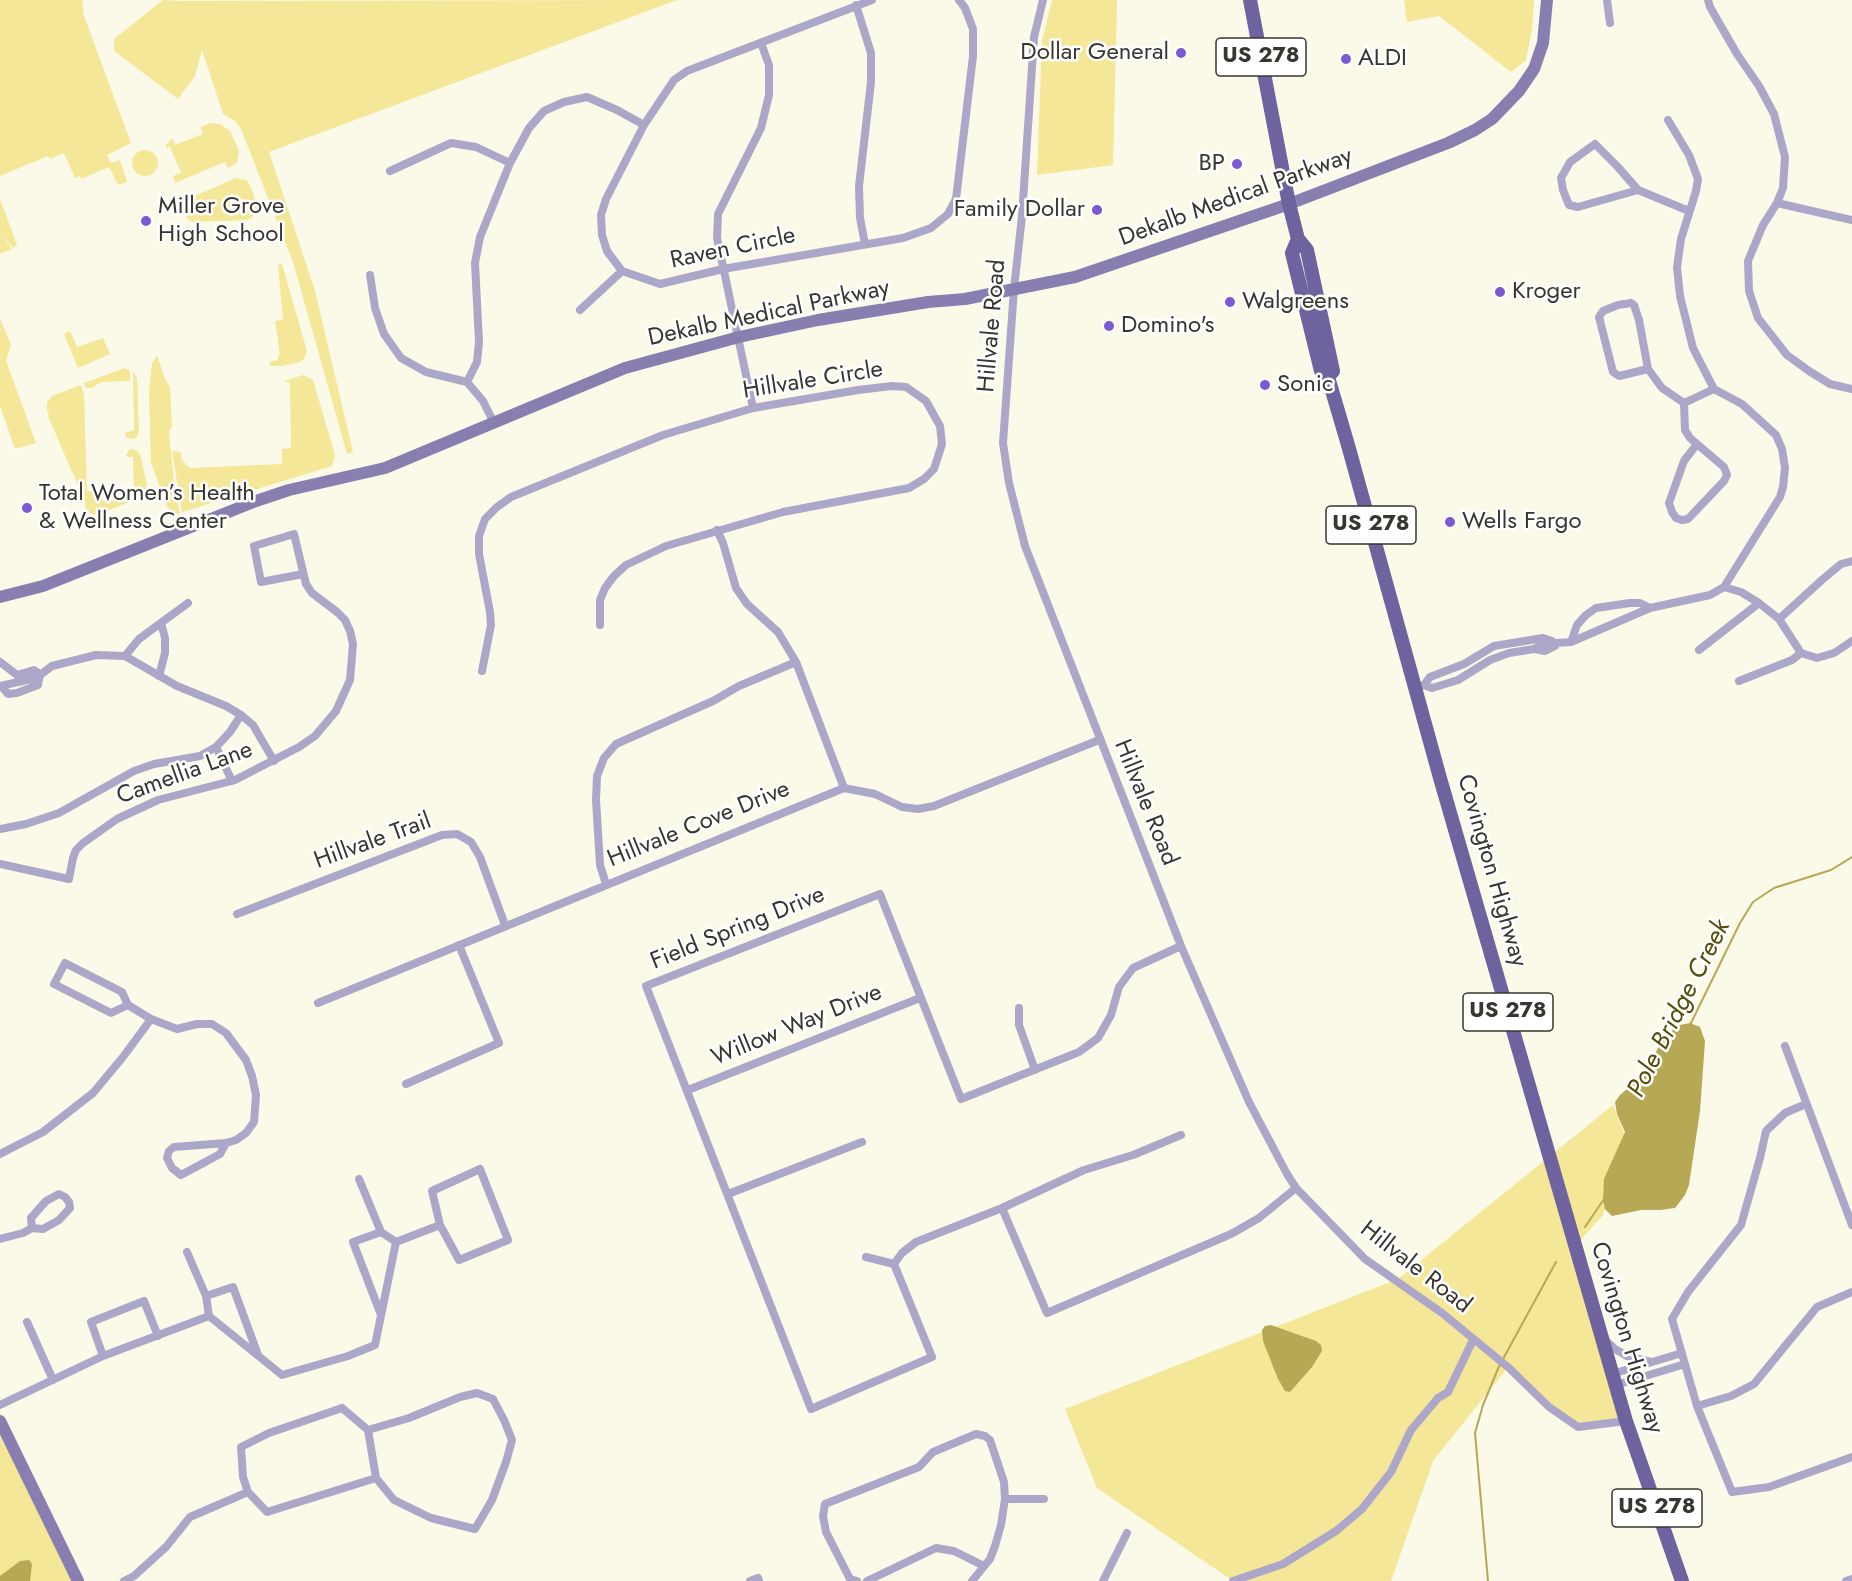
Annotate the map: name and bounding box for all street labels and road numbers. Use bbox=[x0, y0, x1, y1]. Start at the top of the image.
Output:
road number: US 278 bbox=[1216, 38, 1306, 76]
street label: Dekalb Medical Parkway bbox=[1115, 142, 1357, 254]
street label: Raven Circle bbox=[668, 222, 798, 276]
street label: Hillvale Road bbox=[973, 258, 1013, 394]
street label: Dekalb Medical Parkway bbox=[646, 274, 892, 354]
street label: Hillvale Circle bbox=[741, 356, 885, 406]
road number: US 278 bbox=[1326, 506, 1416, 544]
street label: Camellia Lane bbox=[113, 736, 257, 812]
street label: Hillvale Road bbox=[1107, 736, 1183, 870]
street label: Covington Highway bbox=[1450, 771, 1532, 971]
street label: Hillvale Cove Drive bbox=[604, 775, 794, 875]
street label: Hillvale Trail bbox=[311, 808, 435, 876]
street label: Field Spring Drive bbox=[647, 881, 829, 977]
street label: Willow Way Drive bbox=[708, 979, 886, 1073]
road number: US 278 bbox=[1463, 993, 1553, 1031]
street label: Hillvale Road bbox=[1354, 1216, 1476, 1320]
street label: Covington Highway bbox=[1583, 1239, 1669, 1437]
road number: US 278 bbox=[1612, 1489, 1702, 1527]

